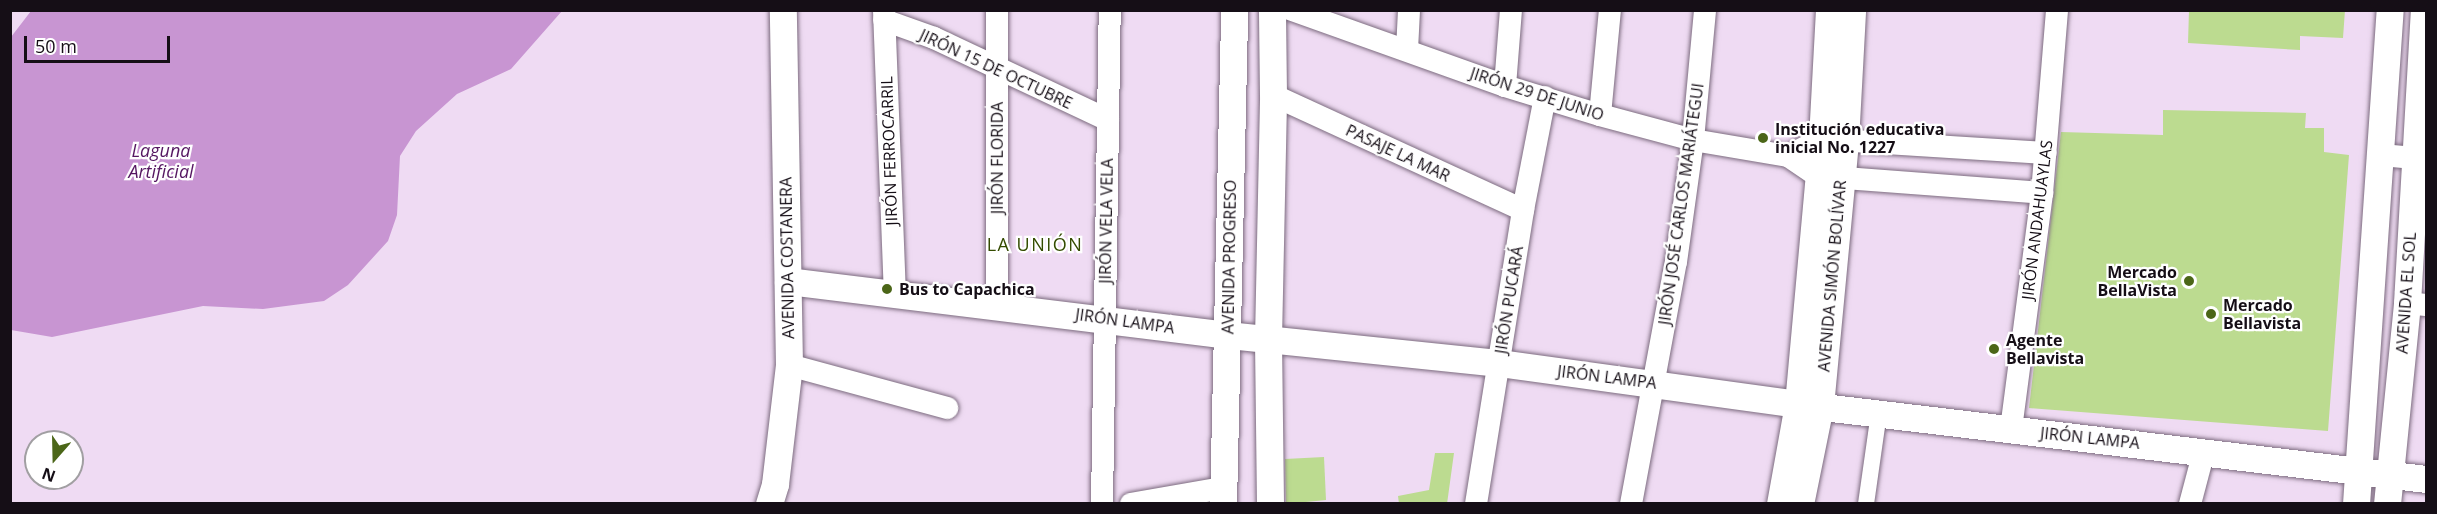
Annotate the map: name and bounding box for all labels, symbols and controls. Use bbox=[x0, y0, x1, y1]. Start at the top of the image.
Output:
scale bar bbox=[27, 24, 172, 62]
street label: JIRÓN 15 DE OCTUBRE bbox=[916, 25, 1076, 113]
text: 50 m bbox=[35, 34, 77, 58]
street label: JIRÓN 29 DE JUNIO bbox=[1468, 63, 1606, 125]
street label: JIRÓN FERROCARRIL bbox=[877, 76, 901, 226]
street label: JIRÓN JOSÉ CARLOS MARIÁTEGUI bbox=[1655, 82, 1707, 326]
street label: JIRÓN FLORIDA bbox=[987, 102, 1007, 214]
place label: Institución educativa inicial No. 1227 bbox=[1775, 119, 1944, 157]
street label: PASAJE LA MAR bbox=[1343, 120, 1453, 186]
marker: Institución educativa inicial No. 1227 bbox=[1756, 131, 1770, 145]
street label: JIRÓN ANDAHUAYLAS bbox=[2018, 139, 2056, 301]
water label: Laguna Artificial bbox=[128, 140, 194, 182]
street label: JIRÓN VELA VELA bbox=[1095, 158, 1117, 284]
street label: AVENIDA COSTANERA bbox=[776, 177, 798, 339]
street label: AVENIDA SIMÓN BOLÍVAR bbox=[1814, 179, 1850, 373]
street label: AVENIDA PROGRESO bbox=[1218, 180, 1240, 334]
street label: AVENIDA EL SOL bbox=[2392, 232, 2420, 354]
district label: LA UNIÓN bbox=[987, 233, 1083, 255]
street label: JIRÓN PUCARÁ bbox=[1491, 245, 1527, 355]
place label: Mercado BellaVista bbox=[2098, 262, 2177, 300]
marker: Mercado BellaVista bbox=[2182, 274, 2196, 288]
place label: Bus to Capachica bbox=[899, 279, 1035, 299]
marker: Bus to Capachica bbox=[880, 282, 894, 296]
place label: Mercado Bellavista bbox=[2223, 295, 2301, 333]
street label: JIRÓN LAMPA bbox=[1074, 305, 1176, 337]
marker: Mercado Bellavista bbox=[2204, 307, 2218, 321]
place label: Agente Bellavista bbox=[2006, 330, 2084, 368]
marker: Agente Bellavista bbox=[1987, 342, 2001, 356]
street label: JIRÓN LAMPA bbox=[1556, 361, 1658, 393]
street label: JIRÓN LAMPA bbox=[2039, 423, 2141, 453]
north arrow bbox=[24, 430, 84, 490]
text: N bbox=[39, 462, 58, 488]

